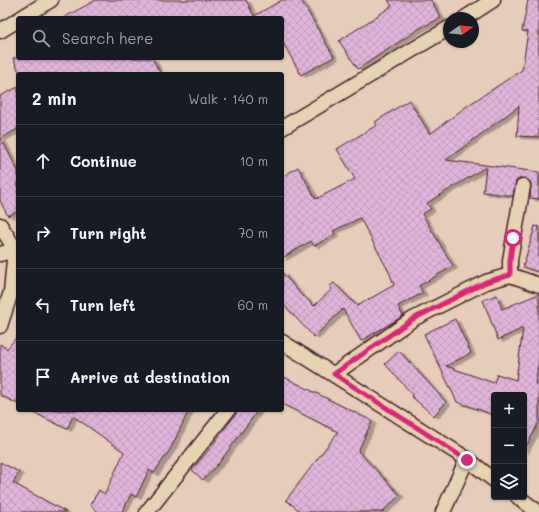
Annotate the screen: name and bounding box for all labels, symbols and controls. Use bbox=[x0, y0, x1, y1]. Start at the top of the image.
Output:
north arrow bbox=[443, 12, 479, 48]
search box bbox=[16, 16, 284, 60]
icon: search bbox=[30, 27, 52, 49]
text: Search here bbox=[62, 28, 153, 48]
text: 2 min bbox=[32, 87, 77, 109]
text: Walk · 140 m bbox=[188, 90, 268, 107]
icon: ahead bbox=[32, 150, 54, 172]
text: Continue bbox=[70, 151, 137, 171]
text: 10 m bbox=[240, 152, 268, 169]
icon: right bbox=[32, 222, 54, 244]
text: Turn right bbox=[70, 223, 147, 243]
text: 70 m bbox=[238, 224, 268, 241]
route start bbox=[504, 229, 522, 247]
icon: left bbox=[32, 294, 54, 316]
text: Turn left bbox=[70, 295, 135, 315]
text: 60 m bbox=[238, 296, 268, 313]
icon: arrive bbox=[32, 366, 54, 388]
text: Arrive at destination bbox=[70, 367, 230, 387]
map controls bbox=[491, 392, 527, 500]
button: + bbox=[491, 392, 527, 428]
button: − bbox=[491, 428, 527, 464]
route end bbox=[458, 451, 476, 469]
button: layers bbox=[491, 464, 527, 500]

